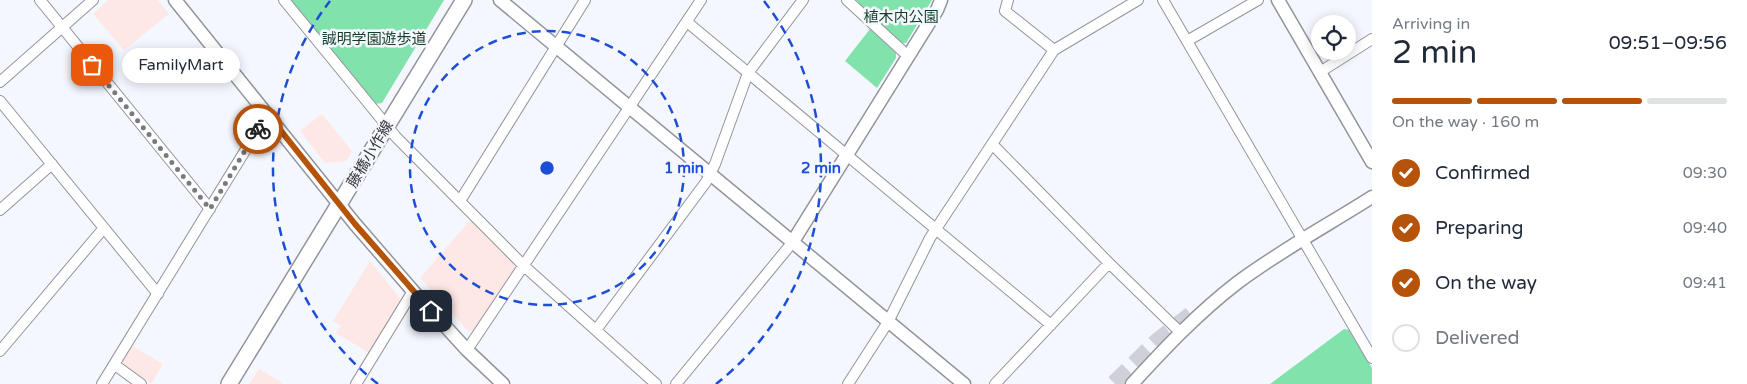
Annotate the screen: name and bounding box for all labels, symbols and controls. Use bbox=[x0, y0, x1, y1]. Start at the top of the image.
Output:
park label: 植木内公園 bbox=[863, 8, 939, 26]
text: Arriving in bbox=[1392, 14, 1470, 34]
map controls bbox=[1311, 15, 1356, 60]
button: locate bbox=[1311, 15, 1356, 60]
park label: 誠明学園遊歩道 bbox=[321, 30, 427, 48]
text: 09:51–09:56 bbox=[1609, 32, 1727, 54]
text: 2 min bbox=[1392, 34, 1477, 72]
pin bbox=[71, 44, 113, 86]
callout: FamilyMart bbox=[122, 48, 240, 82]
icon: bag bbox=[78, 51, 106, 79]
text: FamilyMart bbox=[138, 55, 224, 75]
courier bbox=[233, 104, 283, 154]
text: On the way · 160 m bbox=[1392, 112, 1539, 132]
icon: bike bbox=[244, 115, 272, 143]
street label: 藤橋小作線 bbox=[343, 117, 397, 191]
centre of rings bbox=[538, 159, 556, 177]
text: 1 min bbox=[664, 159, 704, 177]
text: 2 min bbox=[801, 159, 841, 177]
icon: check bbox=[1392, 159, 1420, 187]
text: Confirmed bbox=[1435, 162, 1530, 184]
text: 09:30 bbox=[1683, 163, 1727, 183]
icon: check bbox=[1392, 214, 1420, 242]
text: Preparing bbox=[1435, 217, 1524, 239]
text: 09:40 bbox=[1683, 218, 1727, 238]
icon: check bbox=[1392, 269, 1420, 297]
text: On the way bbox=[1435, 272, 1537, 294]
text: 09:41 bbox=[1683, 273, 1727, 293]
pin bbox=[410, 290, 452, 332]
icon: home bbox=[417, 297, 445, 325]
text: Delivered bbox=[1435, 327, 1520, 349]

